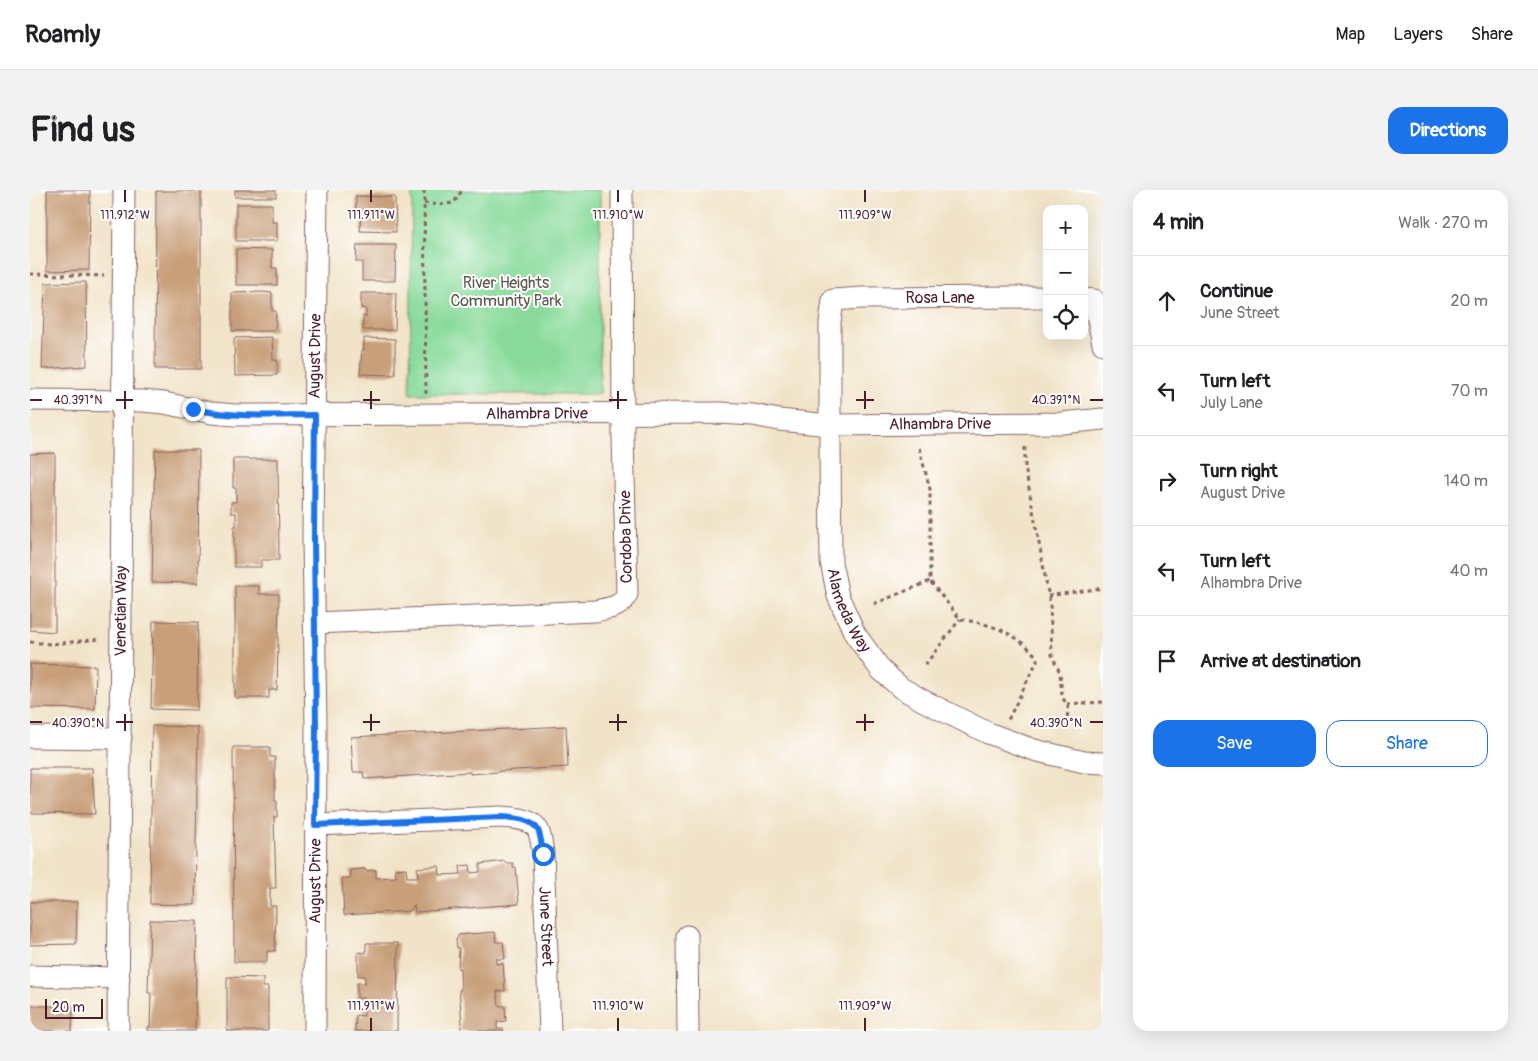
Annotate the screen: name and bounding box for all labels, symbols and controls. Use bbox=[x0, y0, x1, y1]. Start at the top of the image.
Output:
text: Roamly bbox=[25, 20, 100, 49]
text: Map bbox=[1336, 23, 1365, 46]
text: Layers bbox=[1393, 23, 1443, 46]
text: Share bbox=[1471, 23, 1513, 46]
button: Directions bbox=[1388, 107, 1508, 154]
text: Find us bbox=[30, 108, 135, 152]
map controls bbox=[1043, 205, 1088, 340]
button: + bbox=[1043, 205, 1088, 250]
text: 111.912°W bbox=[100, 208, 150, 223]
text: 111.911°W bbox=[347, 208, 395, 223]
text: 111.910°W bbox=[592, 208, 644, 223]
text: 111.909°W bbox=[839, 208, 891, 223]
text: 4 min bbox=[1153, 209, 1204, 236]
text: Walk · 270 m bbox=[1398, 213, 1488, 233]
button: − bbox=[1043, 250, 1088, 295]
park label: River Heights Community Park bbox=[450, 273, 562, 311]
text: Continue bbox=[1200, 279, 1273, 303]
icon: ahead bbox=[1153, 287, 1181, 315]
street label: Rosa Lane bbox=[906, 288, 975, 308]
text: 20 m bbox=[1450, 291, 1488, 311]
button: locate bbox=[1043, 295, 1088, 340]
text: June Street bbox=[1200, 303, 1280, 323]
street label: August Drive bbox=[305, 313, 326, 399]
text: Turn left bbox=[1200, 369, 1270, 393]
icon: left bbox=[1153, 377, 1181, 405]
text: 70 m bbox=[1451, 381, 1488, 401]
text: 40.391°N bbox=[54, 393, 102, 408]
text: 40.391°N bbox=[1032, 393, 1080, 408]
text: July Lane bbox=[1200, 393, 1263, 413]
route end bbox=[182, 398, 205, 421]
street label: Alhambra Drive bbox=[486, 404, 588, 424]
street label: Alhambra Drive bbox=[889, 414, 991, 434]
text: Turn right bbox=[1200, 459, 1278, 483]
icon: right bbox=[1153, 467, 1181, 495]
text: 140 m bbox=[1444, 471, 1488, 491]
text: August Drive bbox=[1200, 483, 1285, 503]
street label: Cordoba Drive bbox=[615, 490, 637, 584]
text: Turn left bbox=[1200, 549, 1270, 573]
icon: left bbox=[1153, 557, 1181, 585]
text: 40 m bbox=[1450, 561, 1488, 581]
street label: Venetian Way bbox=[111, 565, 131, 657]
street label: Alameda Way bbox=[823, 566, 875, 657]
text: Alhambra Drive bbox=[1200, 573, 1302, 593]
icon: arrive bbox=[1153, 647, 1181, 675]
text: Arrive at destination bbox=[1200, 649, 1361, 673]
text: 40.390°N bbox=[52, 716, 104, 731]
text: 40.390°N bbox=[1030, 716, 1082, 731]
button: Save bbox=[1153, 720, 1316, 767]
button: Share bbox=[1326, 720, 1488, 767]
street label: August Drive bbox=[305, 838, 326, 924]
route start bbox=[532, 843, 555, 866]
street label: June Street bbox=[534, 886, 557, 967]
scale bar bbox=[45, 996, 102, 1019]
text: 20 m bbox=[52, 999, 85, 1016]
text: 111.911°W bbox=[347, 999, 395, 1014]
text: 111.910°W bbox=[592, 999, 644, 1014]
text: 111.909°W bbox=[839, 999, 891, 1014]

